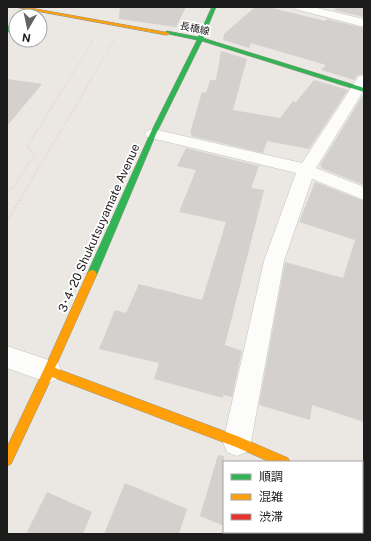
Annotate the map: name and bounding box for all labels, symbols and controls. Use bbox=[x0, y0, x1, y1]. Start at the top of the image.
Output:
north arrow bbox=[8, 8, 48, 48]
street label: 長橋線 bbox=[179, 19, 211, 37]
text: N bbox=[21, 31, 32, 44]
street label: 3･4･20 Shukutsuyamate Avenue bbox=[55, 141, 143, 314]
legend bbox=[223, 461, 363, 533]
text: 順調 bbox=[259, 470, 283, 484]
text: 混雑 bbox=[259, 490, 283, 504]
text: 渋滞 bbox=[259, 510, 283, 524]

